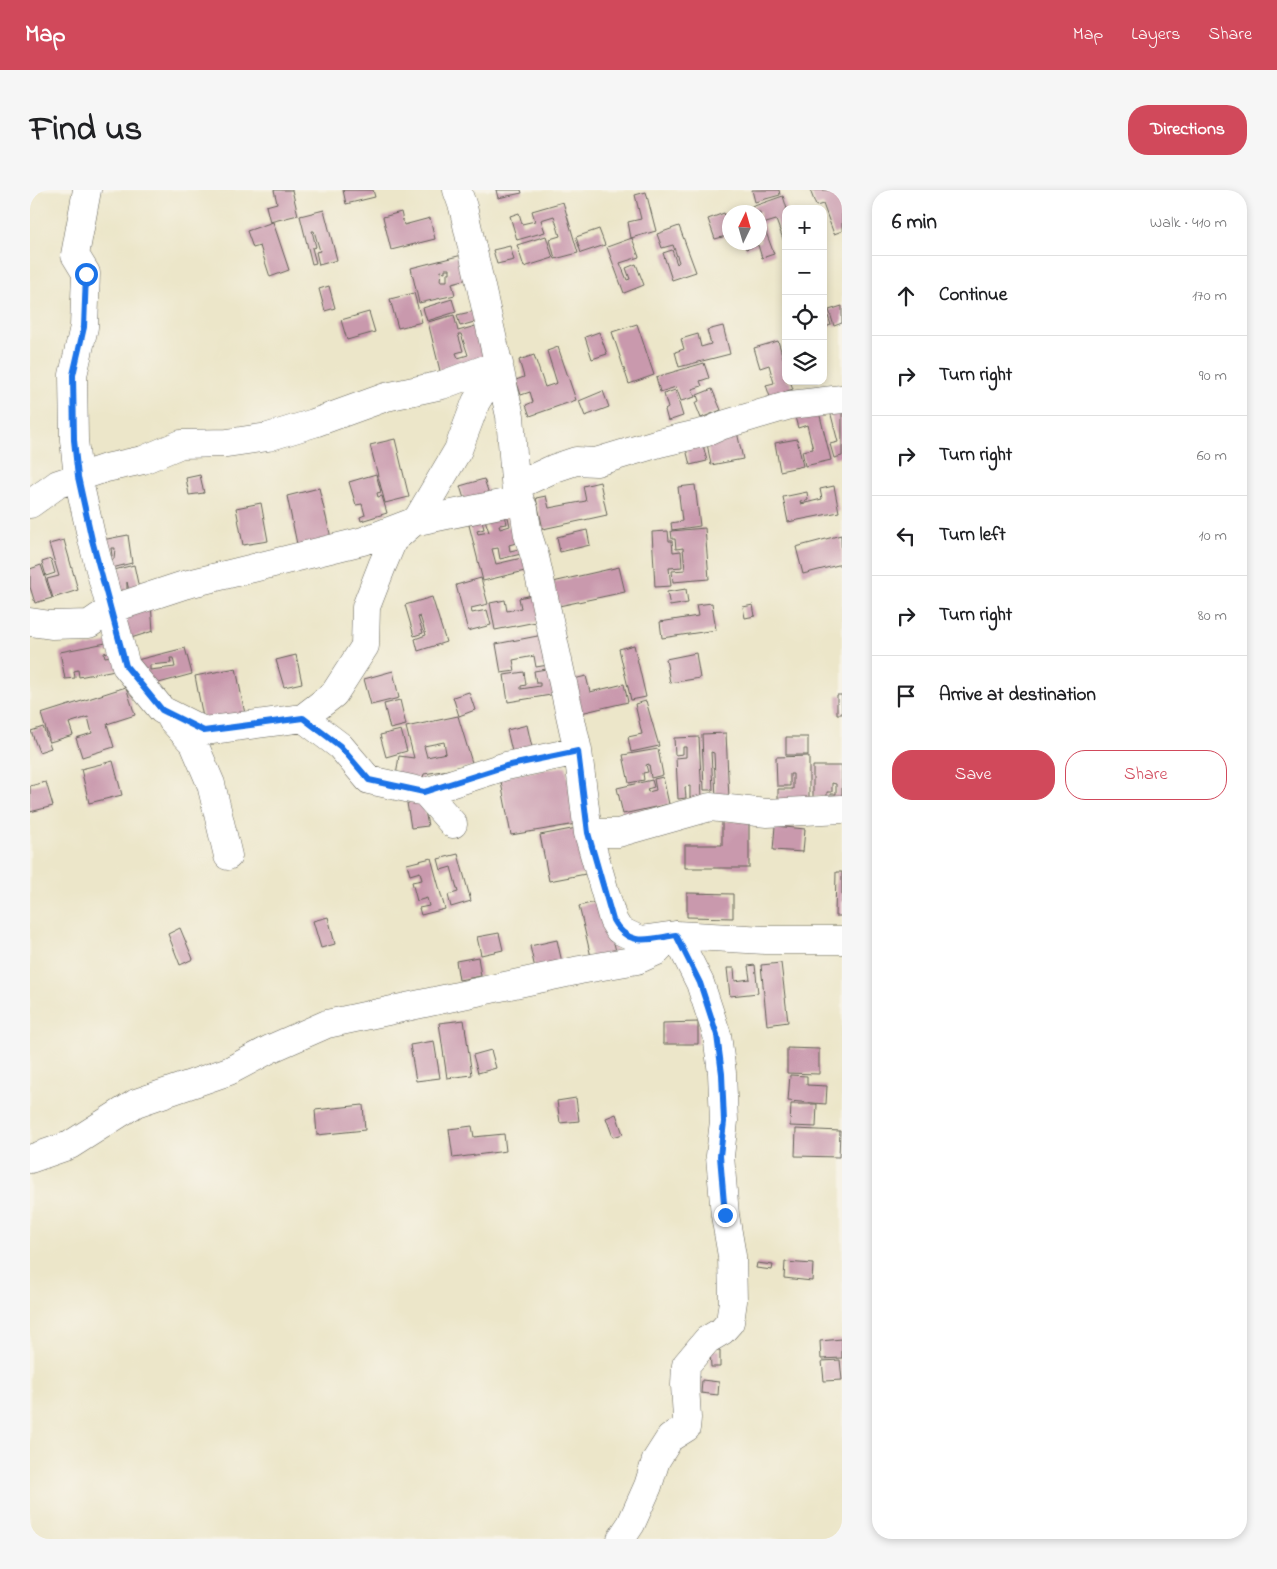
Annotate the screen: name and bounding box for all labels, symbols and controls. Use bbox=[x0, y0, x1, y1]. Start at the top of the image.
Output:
text: Map bbox=[25, 18, 66, 53]
text: Map bbox=[1073, 22, 1103, 48]
text: Layers bbox=[1131, 22, 1181, 48]
text: Share bbox=[1209, 22, 1252, 48]
text: Find us bbox=[30, 105, 142, 156]
button: Directions bbox=[1128, 105, 1247, 155]
north arrow bbox=[722, 205, 767, 250]
map controls bbox=[782, 205, 827, 385]
button: + bbox=[782, 205, 827, 250]
text: 6 min bbox=[892, 208, 937, 238]
text: Walk · 410 m bbox=[1150, 211, 1227, 235]
button: − bbox=[782, 250, 827, 295]
route start bbox=[75, 263, 98, 286]
icon: ahead bbox=[892, 282, 920, 310]
text: Continue bbox=[939, 282, 1007, 309]
text: 170 m bbox=[1192, 284, 1227, 308]
button: locate bbox=[782, 295, 827, 340]
button: layers bbox=[782, 340, 827, 385]
icon: right bbox=[892, 362, 920, 390]
text: Turn right bbox=[939, 362, 1012, 389]
text: 90 m bbox=[1199, 364, 1227, 388]
icon: right bbox=[892, 442, 920, 470]
text: Turn right bbox=[939, 442, 1012, 469]
text: 60 m bbox=[1197, 444, 1227, 468]
icon: left bbox=[892, 522, 920, 550]
text: Turn left bbox=[939, 522, 1006, 549]
text: 10 m bbox=[1199, 524, 1227, 548]
icon: right bbox=[892, 602, 920, 630]
text: Turn right bbox=[939, 602, 1012, 629]
text: 80 m bbox=[1198, 604, 1227, 628]
icon: arrive bbox=[892, 682, 920, 710]
text: Arrive at destination bbox=[939, 682, 1096, 709]
button: Save bbox=[892, 750, 1055, 800]
button: Share bbox=[1065, 750, 1227, 800]
route end bbox=[714, 1204, 737, 1227]

